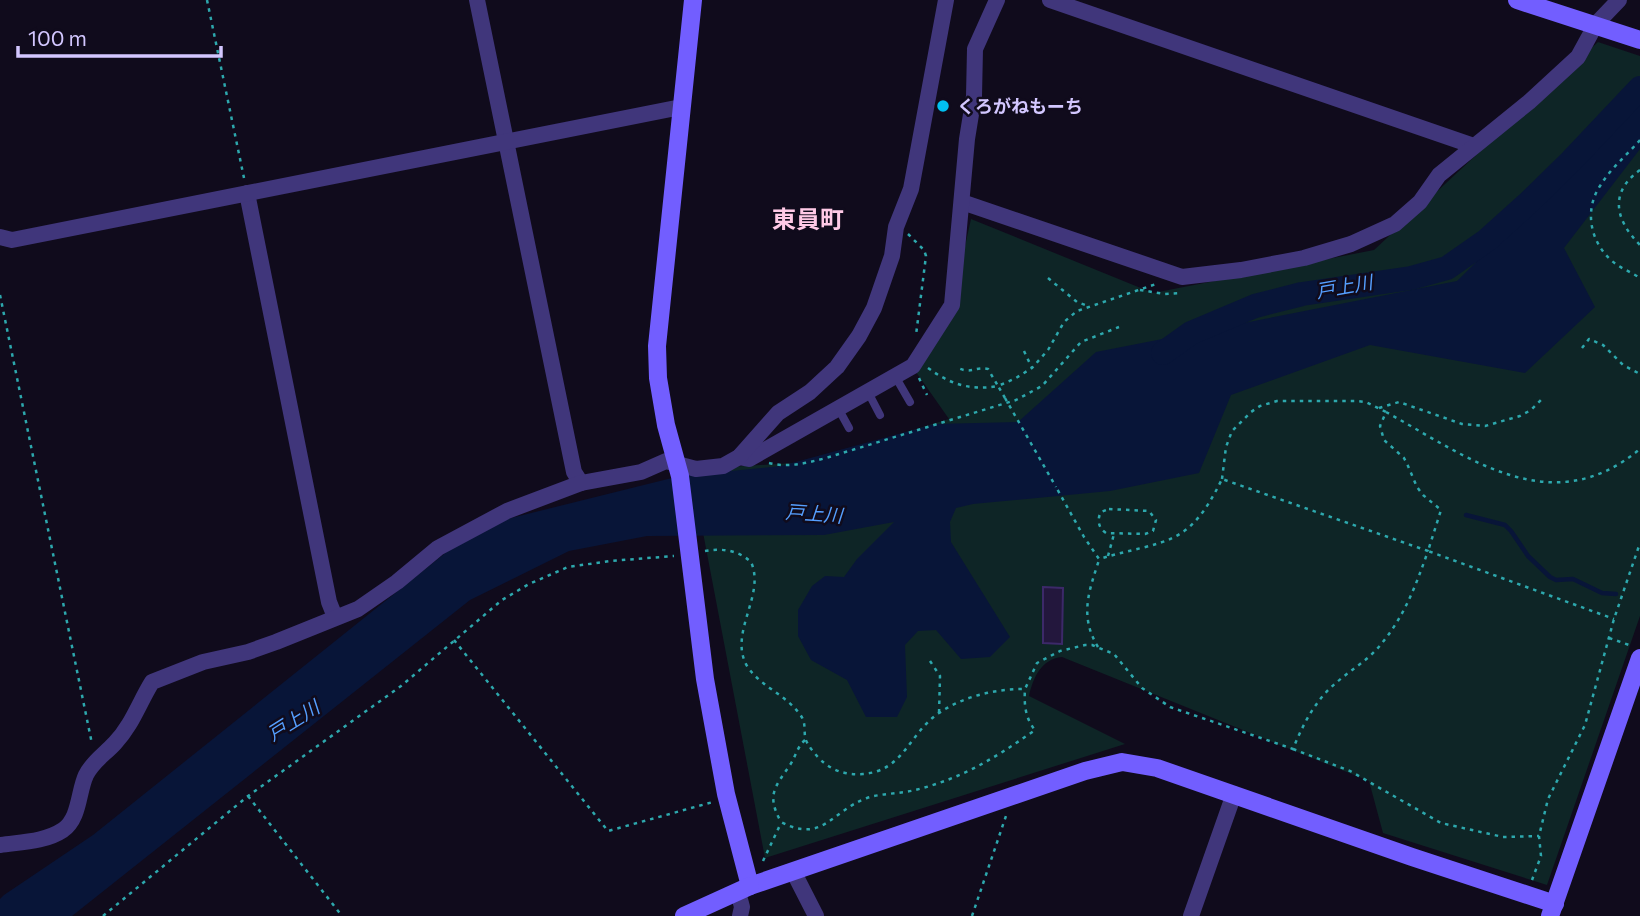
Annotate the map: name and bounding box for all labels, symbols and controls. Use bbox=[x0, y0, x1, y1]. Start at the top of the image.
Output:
scale bar bbox=[18, 14, 220, 58]
text: 100 m bbox=[28, 25, 87, 50]
place label: くろがねもーち bbox=[957, 95, 1083, 117]
marker: くろがねもーち bbox=[935, 98, 951, 114]
district label: 東員町 bbox=[772, 204, 844, 233]
water label: 戸上川 bbox=[1314, 269, 1376, 302]
water label: 戸上川 bbox=[785, 500, 845, 527]
water label: 戸上川 bbox=[263, 694, 325, 745]

